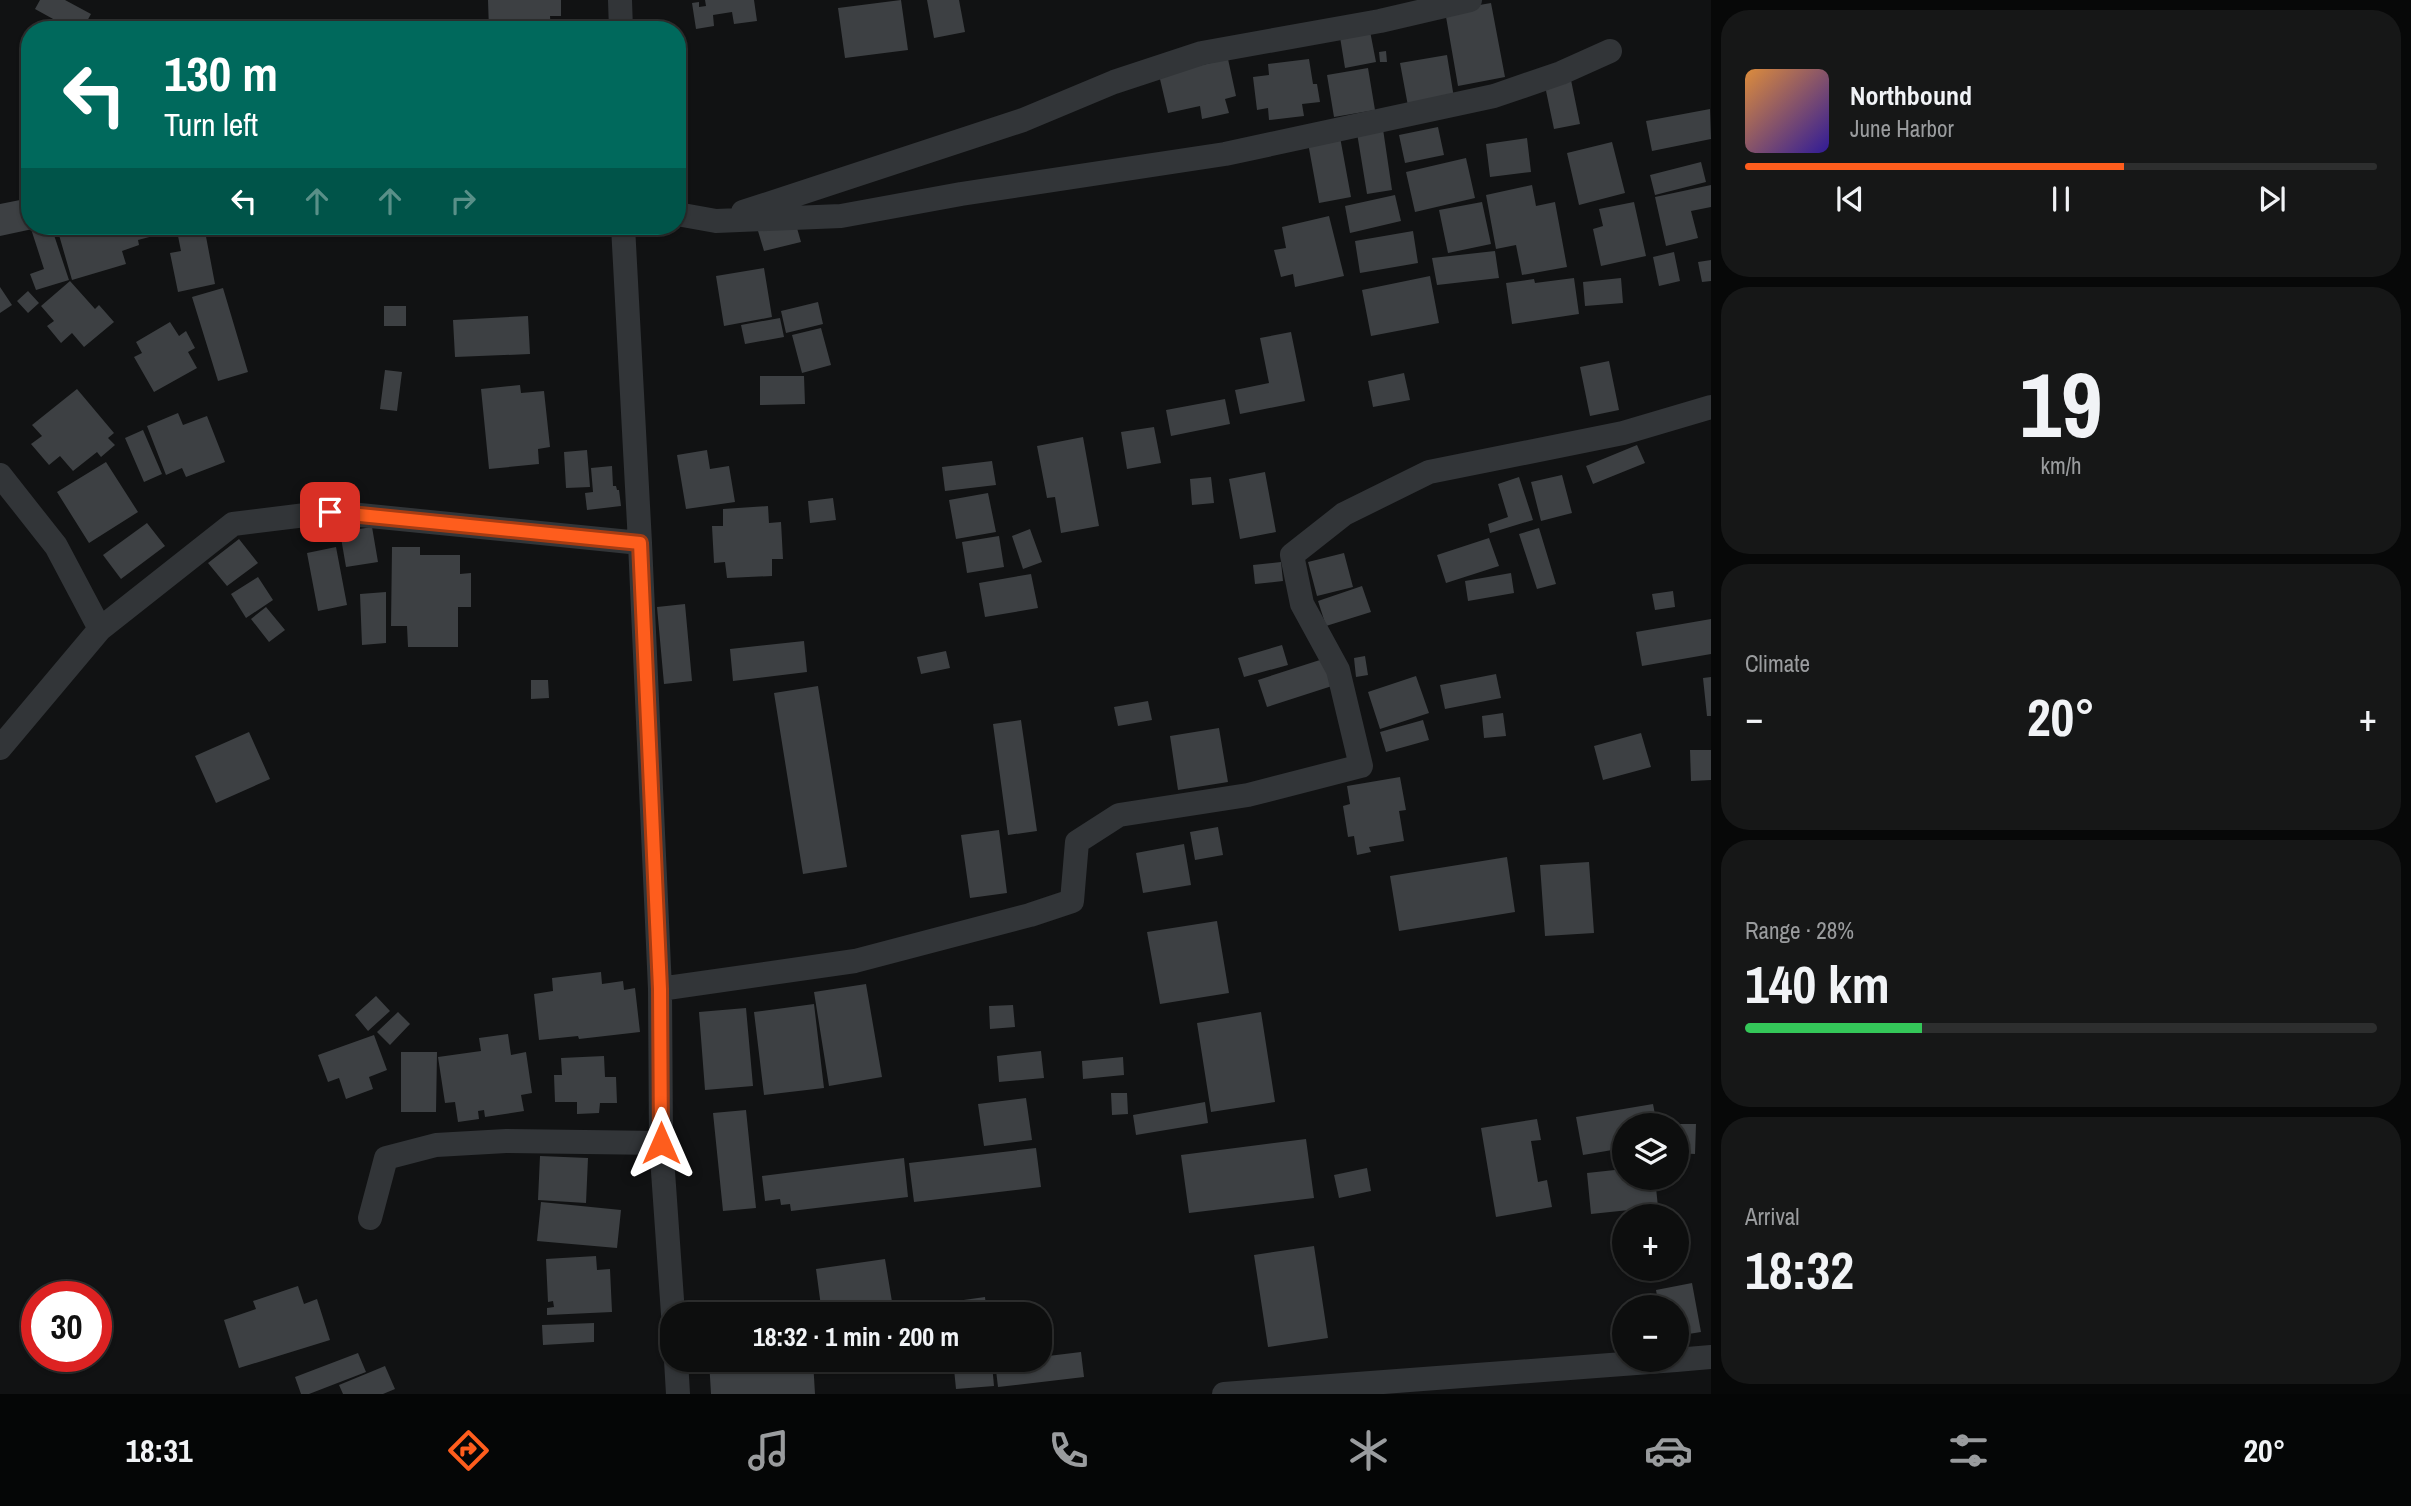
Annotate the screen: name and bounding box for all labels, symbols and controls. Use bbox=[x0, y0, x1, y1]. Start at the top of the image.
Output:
text: 130 m bbox=[164, 40, 278, 106]
icon: left bbox=[49, 49, 140, 140]
text: Northbound bbox=[1850, 78, 1972, 113]
text: Turn left bbox=[164, 103, 258, 146]
text: June Harbor bbox=[1850, 113, 1954, 144]
icon: previous bbox=[1831, 180, 1869, 218]
icon: pause bbox=[2042, 180, 2080, 218]
icon: next bbox=[2253, 180, 2291, 218]
icon: left bbox=[225, 182, 263, 220]
icon: ahead bbox=[298, 182, 336, 220]
icon: ahead bbox=[371, 182, 409, 220]
icon: right bbox=[444, 182, 482, 220]
text: 19 bbox=[2020, 343, 2103, 465]
text: km/h bbox=[2041, 450, 2081, 481]
pin bbox=[300, 482, 360, 542]
icon: arrive bbox=[311, 493, 349, 531]
text: Climate bbox=[1745, 648, 1810, 679]
text: 20° bbox=[2027, 682, 2095, 752]
text: − bbox=[1745, 692, 1763, 743]
text: + bbox=[2359, 692, 2377, 743]
text: Range · 28% bbox=[1745, 915, 1854, 946]
text: 140 km bbox=[1745, 949, 1890, 1019]
position arrow bbox=[624, 1106, 698, 1180]
map controls bbox=[1612, 1113, 1689, 1372]
button: layers bbox=[1612, 1113, 1689, 1190]
text: Arrival bbox=[1745, 1201, 1800, 1232]
button: + bbox=[1612, 1204, 1689, 1281]
text: 18:32 bbox=[1745, 1235, 1854, 1305]
speed limit sign: 30 bbox=[21, 1281, 112, 1372]
button: − bbox=[1612, 1295, 1689, 1372]
text: 18:32 · 1 min · 200 m bbox=[753, 1319, 959, 1354]
icon: directions bbox=[444, 1426, 493, 1475]
icon: music bbox=[744, 1426, 793, 1475]
icon: phone bbox=[1044, 1426, 1093, 1475]
icon: climate bbox=[1344, 1426, 1393, 1475]
icon: car bbox=[1644, 1426, 1693, 1475]
icon: filters bbox=[1944, 1426, 1993, 1475]
text: 18:31 bbox=[125, 1429, 193, 1472]
text: 20° bbox=[2243, 1429, 2285, 1472]

